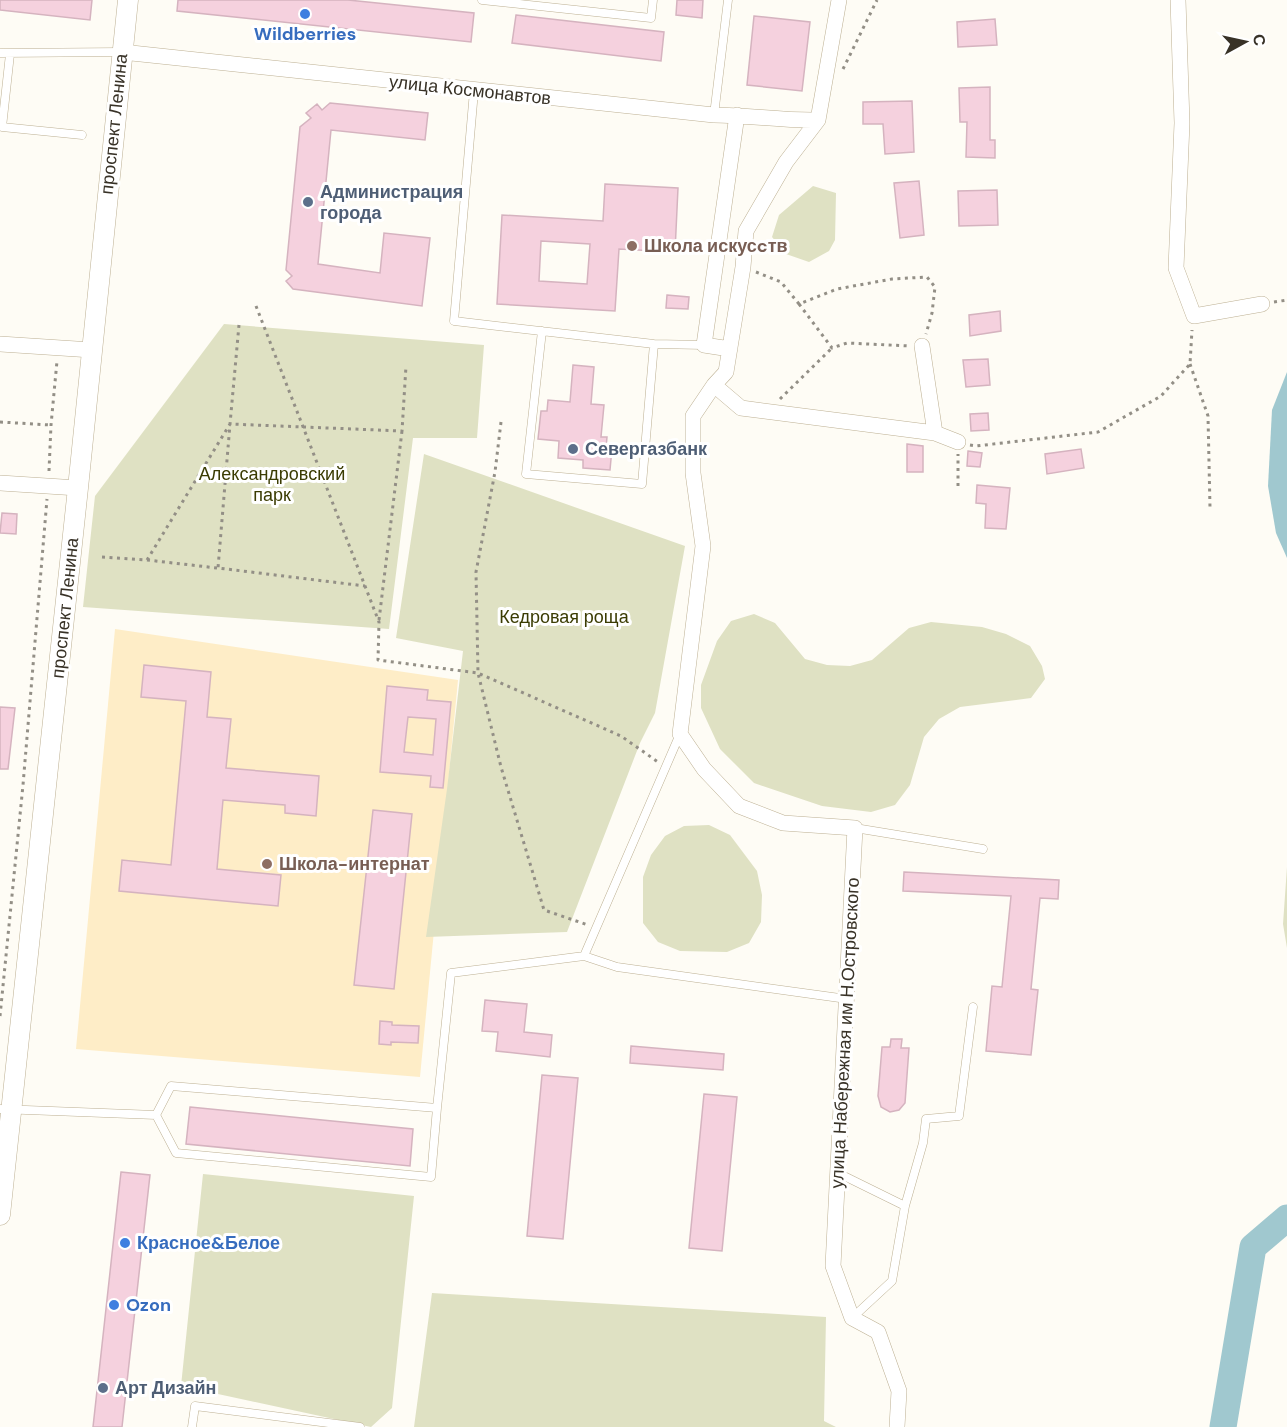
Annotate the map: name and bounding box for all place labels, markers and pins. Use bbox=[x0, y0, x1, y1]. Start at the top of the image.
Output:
marker: Wildberries bbox=[298, 7, 312, 21]
place label: Wildberries bbox=[254, 22, 356, 46]
place label: Администрация города bbox=[320, 180, 463, 225]
marker: Администрация города bbox=[301, 195, 315, 209]
place label: Школа искусcтв bbox=[644, 234, 788, 258]
marker: Школа искусcтв bbox=[625, 239, 639, 253]
place label: Севергазбанк bbox=[585, 437, 708, 461]
marker: Севергазбанк bbox=[566, 442, 580, 456]
place label: Школа-интернат bbox=[279, 852, 430, 876]
marker: Школа-интернат bbox=[260, 857, 274, 871]
place label: Красное&Белое bbox=[137, 1231, 280, 1255]
marker: Красное&Белое bbox=[118, 1236, 132, 1250]
place label: Ozon bbox=[126, 1293, 171, 1317]
marker: Ozon bbox=[107, 1298, 121, 1312]
place label: Арт Дизайн bbox=[115, 1376, 216, 1400]
marker: Арт Дизайн bbox=[96, 1381, 110, 1395]

